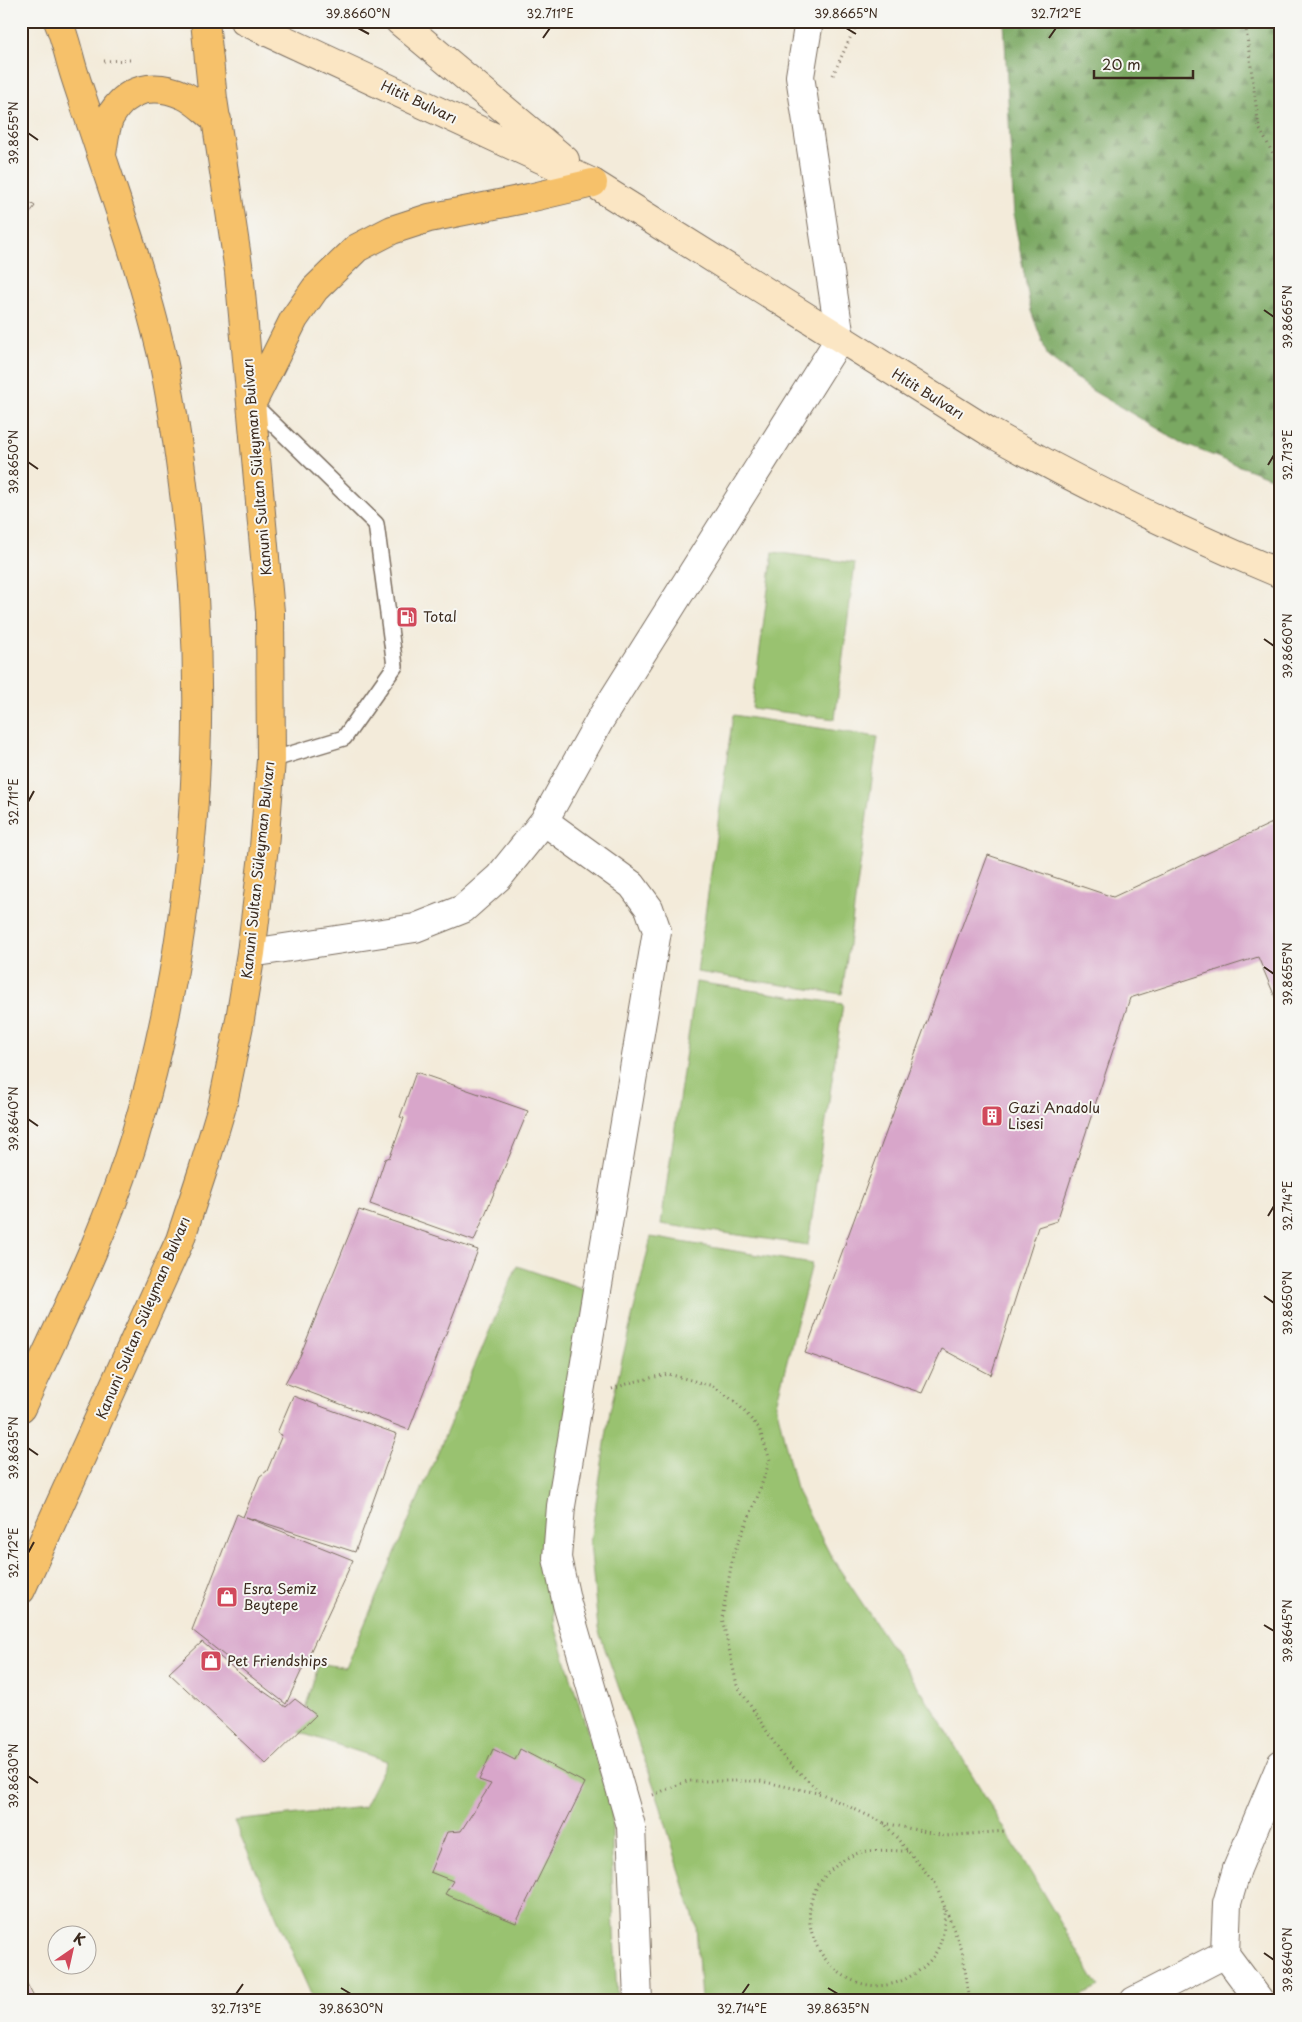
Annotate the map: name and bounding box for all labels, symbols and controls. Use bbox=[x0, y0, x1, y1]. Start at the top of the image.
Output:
text: 39.8660°N bbox=[325, 4, 391, 22]
text: 32.711°E bbox=[526, 4, 574, 22]
text: 39.8665°N bbox=[814, 4, 878, 22]
text: 32.712°E bbox=[1030, 4, 1082, 22]
scale bar bbox=[1094, 48, 1193, 80]
text: 20 m bbox=[1102, 52, 1141, 75]
street label: Hitit Bulvarı bbox=[378, 75, 461, 128]
text: 39.8655°N bbox=[4, 101, 22, 165]
text: 39.8665°N bbox=[1278, 285, 1296, 349]
street label: Kanuni Sultan Süleyman Bulvarı bbox=[237, 357, 276, 577]
street label: Hitit Bulvarı bbox=[888, 363, 969, 424]
text: 39.8650°N bbox=[4, 430, 22, 494]
text: 32.713°E bbox=[1278, 430, 1296, 480]
fuel station icon: Total bbox=[395, 605, 419, 629]
place label: Total bbox=[423, 606, 457, 627]
text: 39.8660°N bbox=[1278, 613, 1296, 679]
street label: Kanuni Sultan Süleyman Bulvarı bbox=[236, 760, 279, 980]
text: 32.711°E bbox=[4, 778, 22, 826]
text: 39.8655°N bbox=[1278, 942, 1296, 1006]
text: 39.8640°N bbox=[4, 1086, 22, 1152]
place label: Gazi Anadolu Lisesi bbox=[1008, 1097, 1100, 1134]
building icon: Gazi Anadolu Lisesi bbox=[980, 1104, 1004, 1128]
text: 32.714°E bbox=[1278, 1181, 1296, 1231]
street label: Kanuni Sultan Süleyman Bulvarı bbox=[90, 1213, 195, 1422]
text: 39.8650°N bbox=[1278, 1271, 1296, 1335]
text: 39.8635°N bbox=[4, 1416, 22, 1480]
text: 32.712°E bbox=[4, 1527, 22, 1579]
place label: Esra Semiz Beytepe bbox=[243, 1578, 317, 1615]
shop icon: Esra Semiz Beytepe bbox=[215, 1585, 239, 1609]
text: 39.8645°N bbox=[1278, 1599, 1296, 1663]
shop icon: Pet Friendships bbox=[199, 1649, 223, 1673]
place label: Pet Friendships bbox=[227, 1650, 328, 1671]
text: 39.8630°N bbox=[4, 1744, 22, 1808]
north arrow bbox=[48, 1924, 98, 1974]
text: K bbox=[69, 1927, 90, 1950]
text: 39.8640°N bbox=[1278, 1927, 1296, 1993]
text: 32.713°E bbox=[211, 1999, 261, 2017]
text: 39.8630°N bbox=[319, 1999, 383, 2017]
text: 32.714°E bbox=[717, 1999, 767, 2017]
text: 39.8635°N bbox=[806, 1999, 870, 2017]

